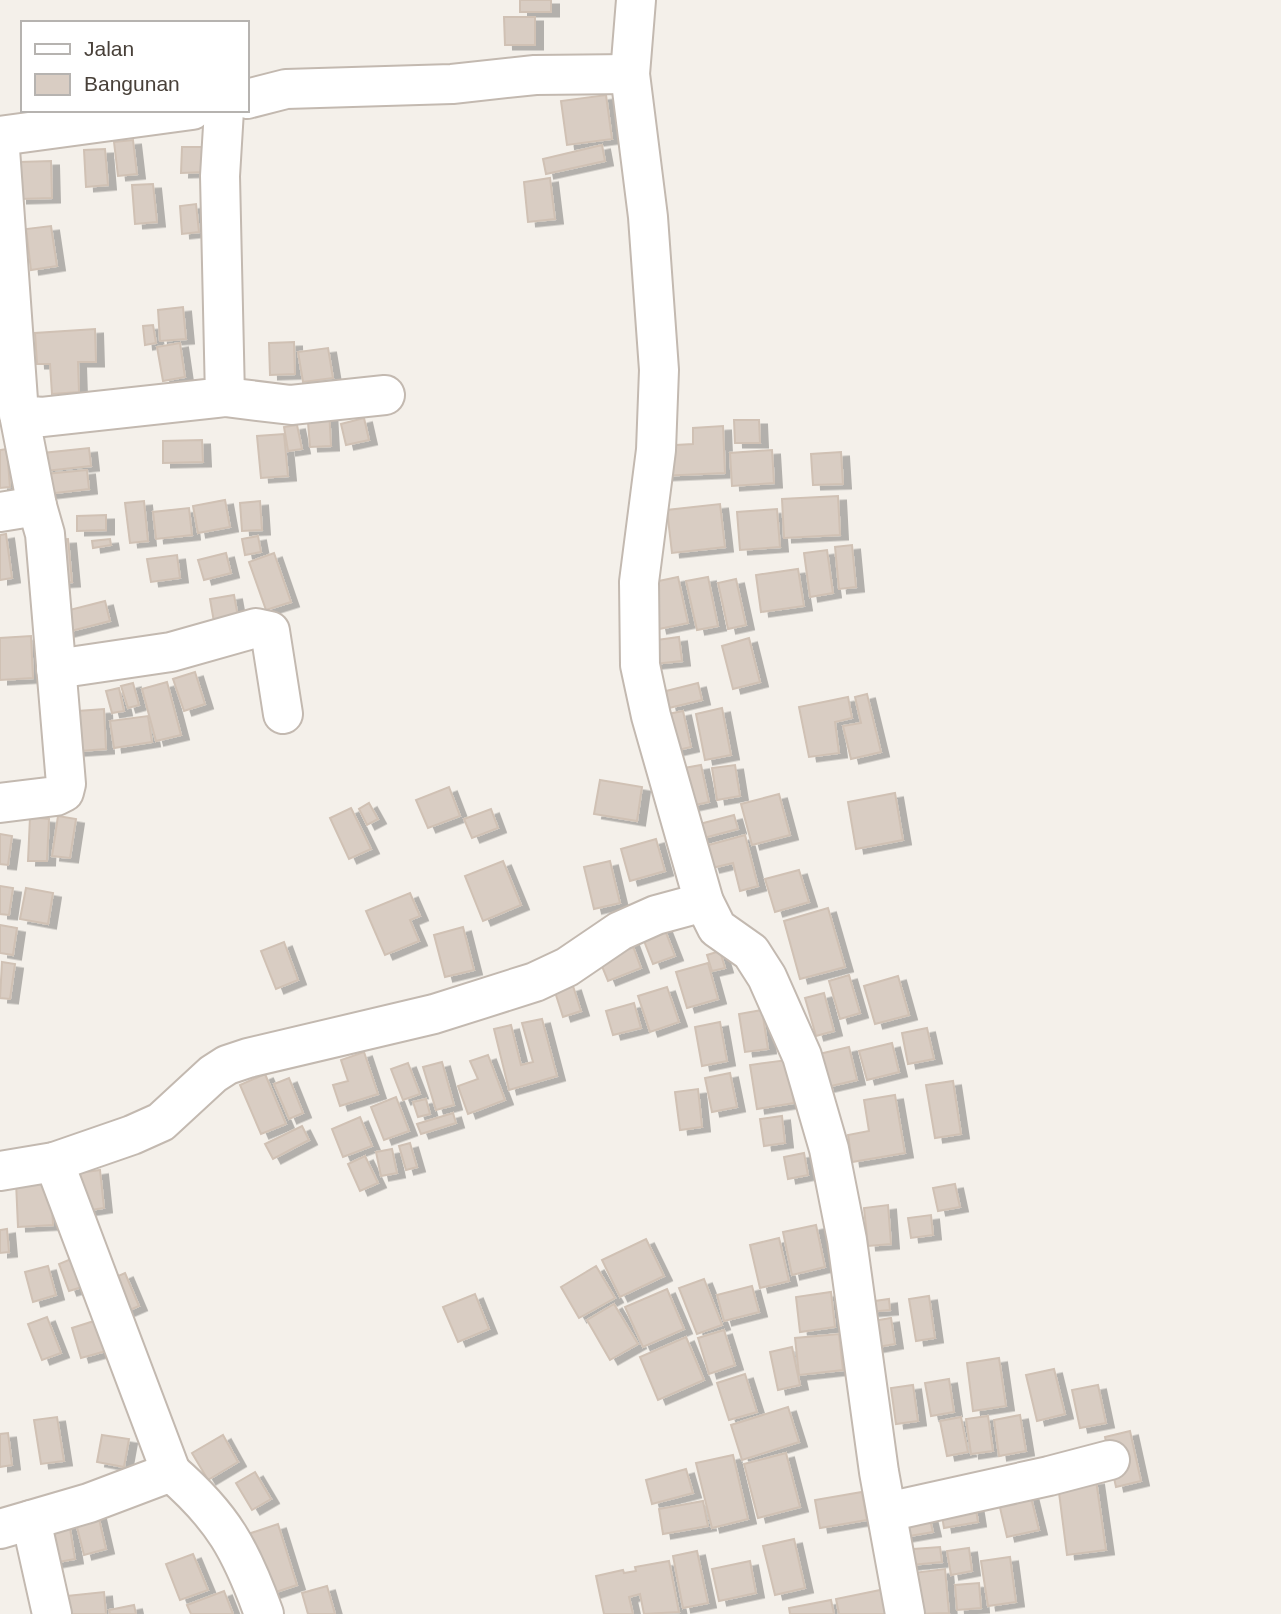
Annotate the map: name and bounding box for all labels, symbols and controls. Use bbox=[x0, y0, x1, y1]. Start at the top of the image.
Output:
legend bbox=[21, 21, 248, 112]
text: Jalan bbox=[84, 37, 134, 60]
text: Bangunan bbox=[84, 72, 180, 95]

